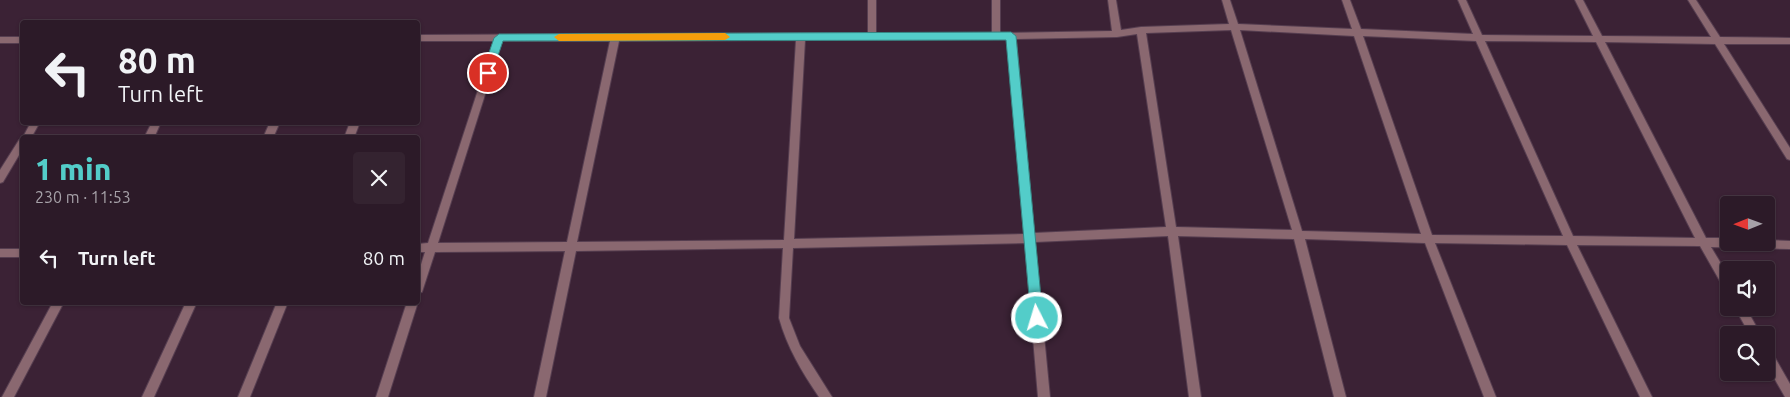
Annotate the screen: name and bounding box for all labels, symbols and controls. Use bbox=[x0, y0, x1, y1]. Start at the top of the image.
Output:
icon: left bbox=[35, 40, 100, 105]
text: 80 m bbox=[118, 40, 196, 80]
pin bbox=[467, 52, 509, 94]
icon: arrive bbox=[474, 59, 502, 87]
text: Turn left bbox=[118, 81, 203, 106]
text: 1 min bbox=[35, 152, 111, 186]
button: close bbox=[353, 152, 405, 204]
text: 230 m · 11:53 bbox=[35, 188, 131, 206]
north arrow bbox=[1720, 196, 1775, 251]
map controls bbox=[1720, 196, 1775, 381]
icon: left bbox=[35, 244, 63, 272]
text: Turn left bbox=[78, 247, 156, 269]
text: 80 m bbox=[363, 247, 405, 269]
button: sound bbox=[1720, 261, 1775, 316]
position arrow bbox=[1010, 291, 1062, 343]
button: search bbox=[1720, 326, 1775, 381]

